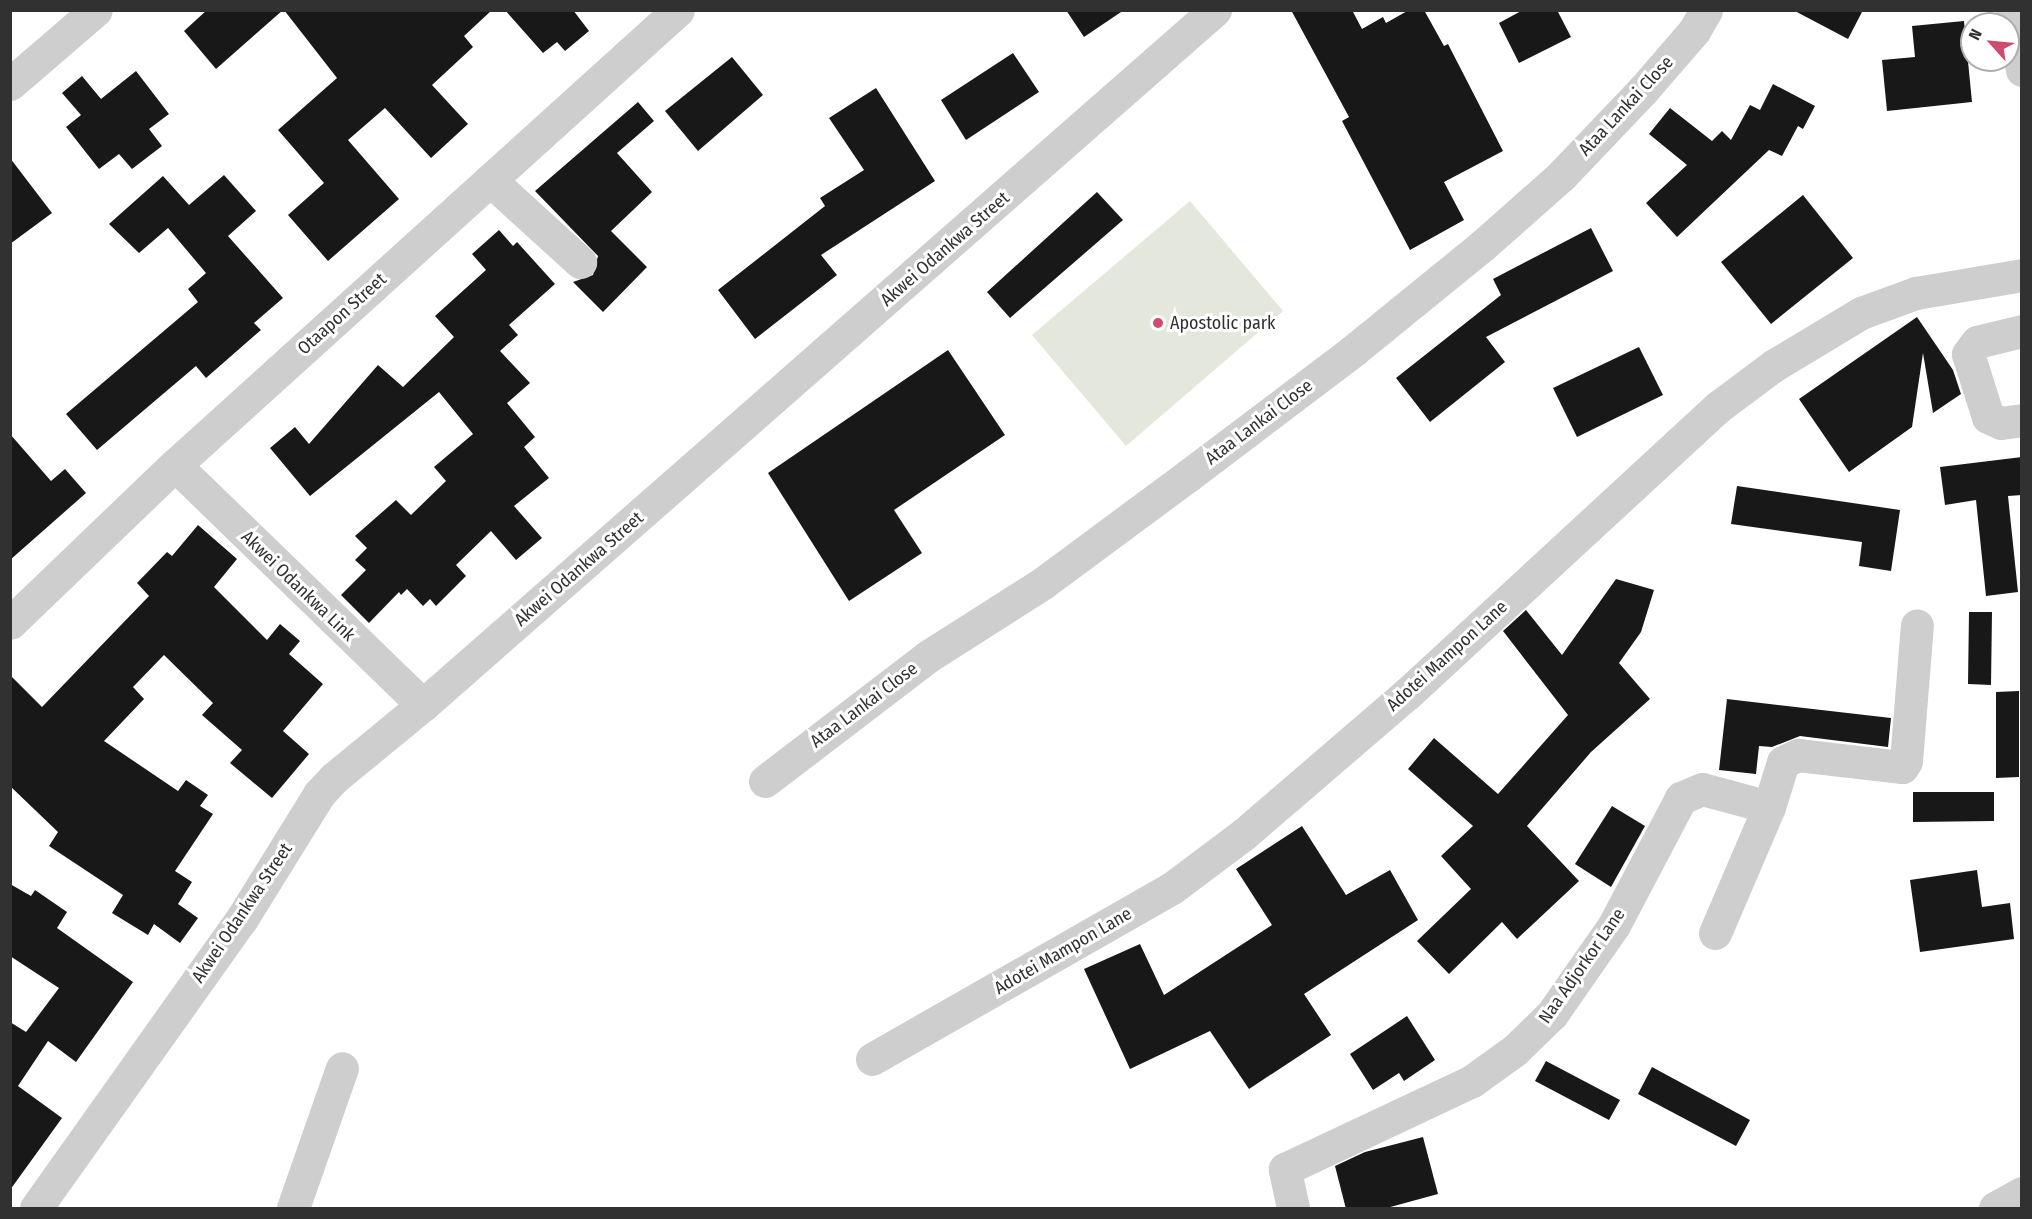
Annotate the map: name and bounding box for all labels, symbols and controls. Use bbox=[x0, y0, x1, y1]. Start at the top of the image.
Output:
north arrow bbox=[1960, 12, 2020, 72]
text: N bbox=[1965, 26, 1986, 43]
street label: Ataa Lankai Close bbox=[1574, 52, 1678, 160]
street label: Akwei Odankwa Street bbox=[876, 187, 1014, 311]
street label: Otaapon Street bbox=[293, 269, 391, 359]
place label: Apostolic park bbox=[1170, 312, 1275, 334]
marker: Apostolic park bbox=[1151, 316, 1165, 330]
street label: Ataa Lankai Close bbox=[1201, 375, 1317, 469]
street label: Akwei Odankwa Street bbox=[510, 507, 648, 631]
street label: Akwei Odankwa Link bbox=[237, 526, 359, 646]
street label: Adotei Mampon Lane bbox=[1382, 596, 1512, 716]
street label: Ataa Lankai Close bbox=[806, 658, 922, 752]
street label: Akwei Odankwa Street bbox=[187, 839, 297, 987]
street label: Adotei Mampon Lane bbox=[990, 903, 1136, 999]
street label: Naa Adjorkor Lane bbox=[1534, 904, 1630, 1028]

